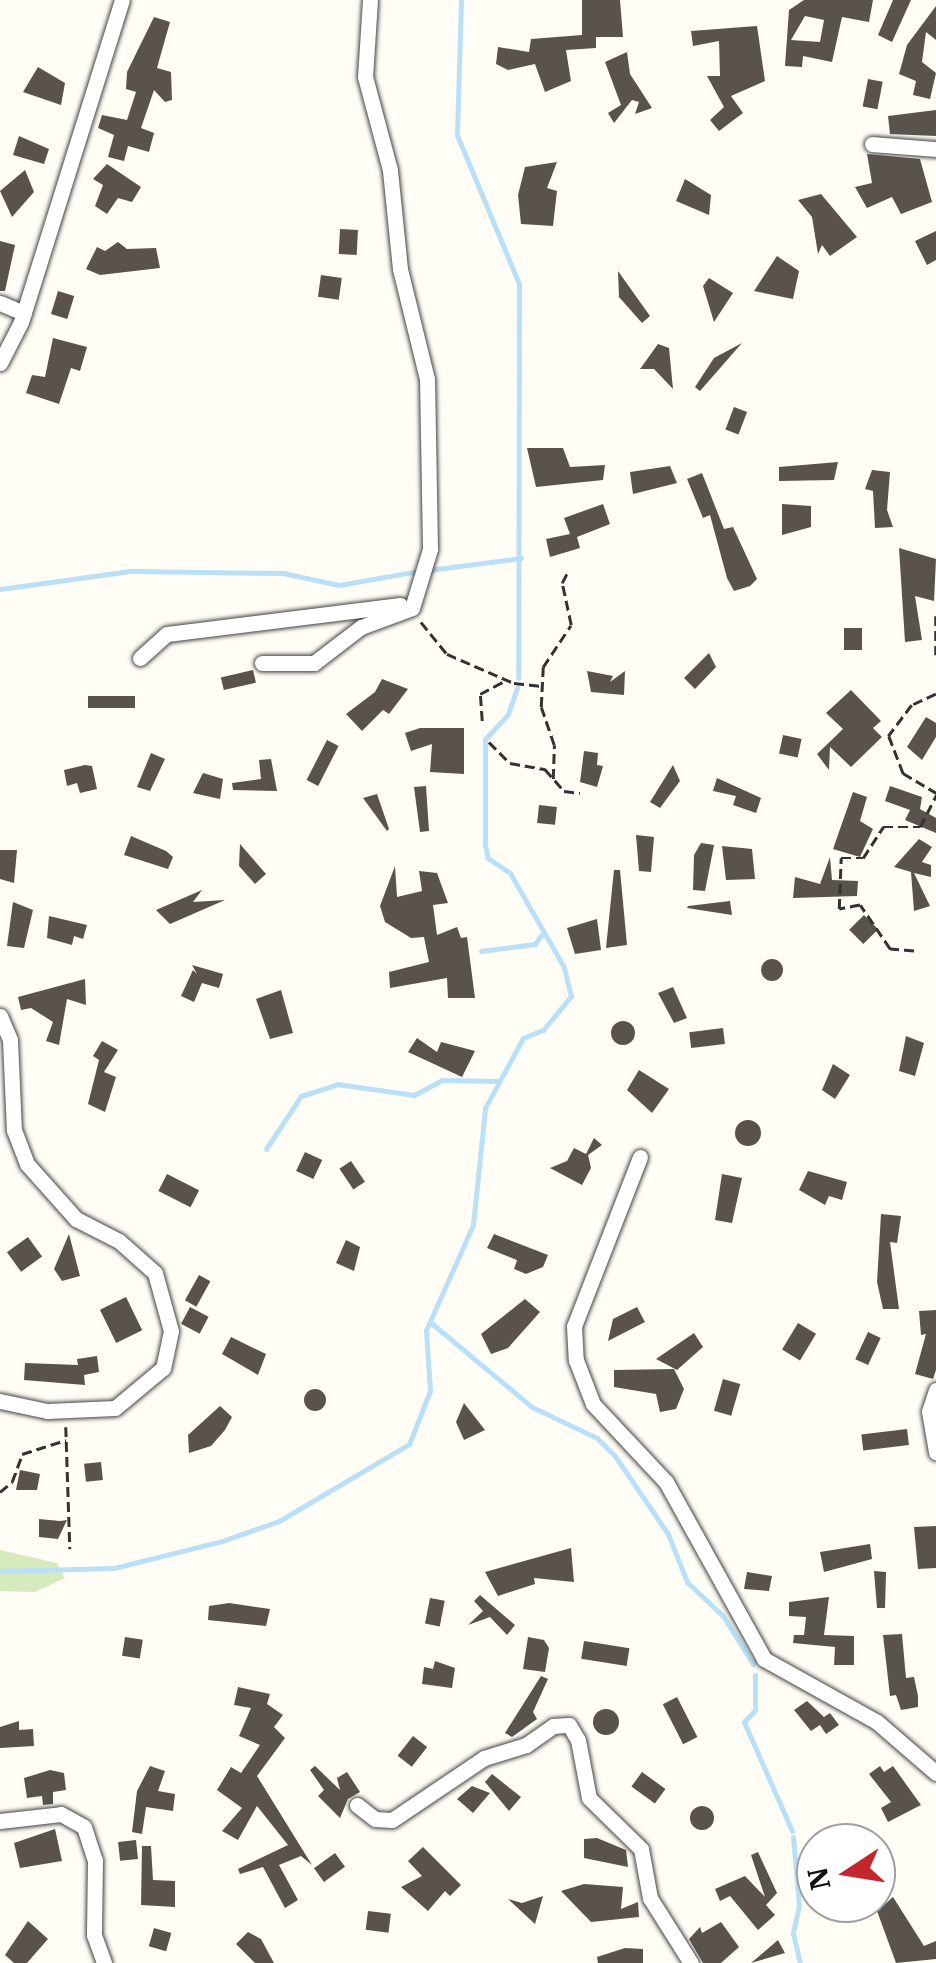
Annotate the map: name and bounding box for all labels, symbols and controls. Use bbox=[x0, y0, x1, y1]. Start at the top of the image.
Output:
north arrow bbox=[796, 1823, 896, 1923]
text: N bbox=[798, 1864, 839, 1894]

